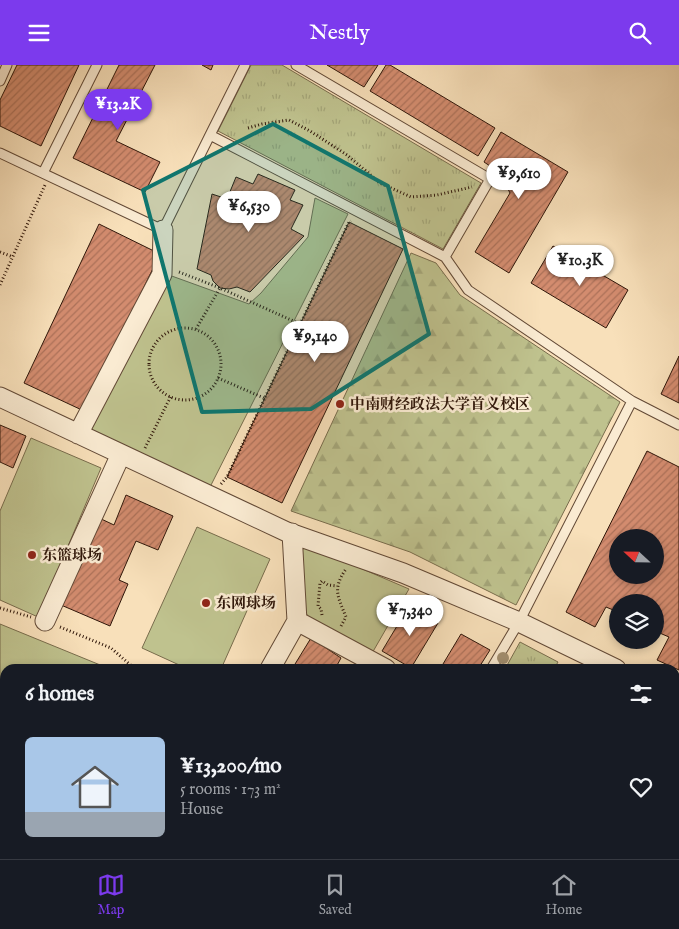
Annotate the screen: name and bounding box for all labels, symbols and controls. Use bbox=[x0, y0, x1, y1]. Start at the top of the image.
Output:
icon: menu bbox=[25, 19, 53, 47]
text: Nestly bbox=[309, 19, 370, 47]
icon: search bbox=[626, 19, 654, 47]
pin: ¥13.2K bbox=[77, 88, 159, 131]
text: ¥13.2K bbox=[95, 95, 141, 115]
pin: ¥9,610 bbox=[478, 157, 560, 200]
text: ¥9,610 bbox=[497, 164, 541, 184]
pin: ¥6,530 bbox=[208, 191, 290, 233]
text: ¥6,530 bbox=[228, 197, 270, 217]
pin: ¥10.3K bbox=[539, 245, 621, 287]
text: ¥10.3K bbox=[557, 251, 603, 271]
pin: ¥9,140 bbox=[274, 321, 356, 363]
text: ¥9,140 bbox=[293, 327, 337, 347]
place label: 中南财经政法大学首义校区 bbox=[350, 395, 530, 414]
marker: 中南财经政法大学首义校区 bbox=[334, 398, 346, 410]
north arrow bbox=[609, 529, 664, 584]
map controls bbox=[609, 529, 664, 649]
place label: 东篮球场 bbox=[42, 546, 102, 565]
marker: 东篮球场 bbox=[26, 549, 38, 561]
place label: 东网球场 bbox=[216, 594, 276, 613]
button: layers bbox=[609, 594, 664, 649]
pin: ¥7,340 bbox=[369, 595, 451, 637]
marker: 东网球场 bbox=[200, 597, 212, 609]
text: ¥7,340 bbox=[387, 601, 433, 621]
icon: filters bbox=[627, 680, 655, 708]
text: 6 homes bbox=[25, 681, 94, 708]
text: ¥13,200/mo bbox=[180, 753, 282, 780]
icon: home bbox=[65, 757, 125, 817]
icon: heart bbox=[627, 773, 655, 801]
text: 5 rooms · 173 m² bbox=[180, 780, 281, 800]
text: House bbox=[180, 800, 223, 820]
tab: Map bbox=[97, 871, 125, 919]
tab: Saved bbox=[319, 871, 352, 919]
tab: Home bbox=[546, 871, 582, 919]

